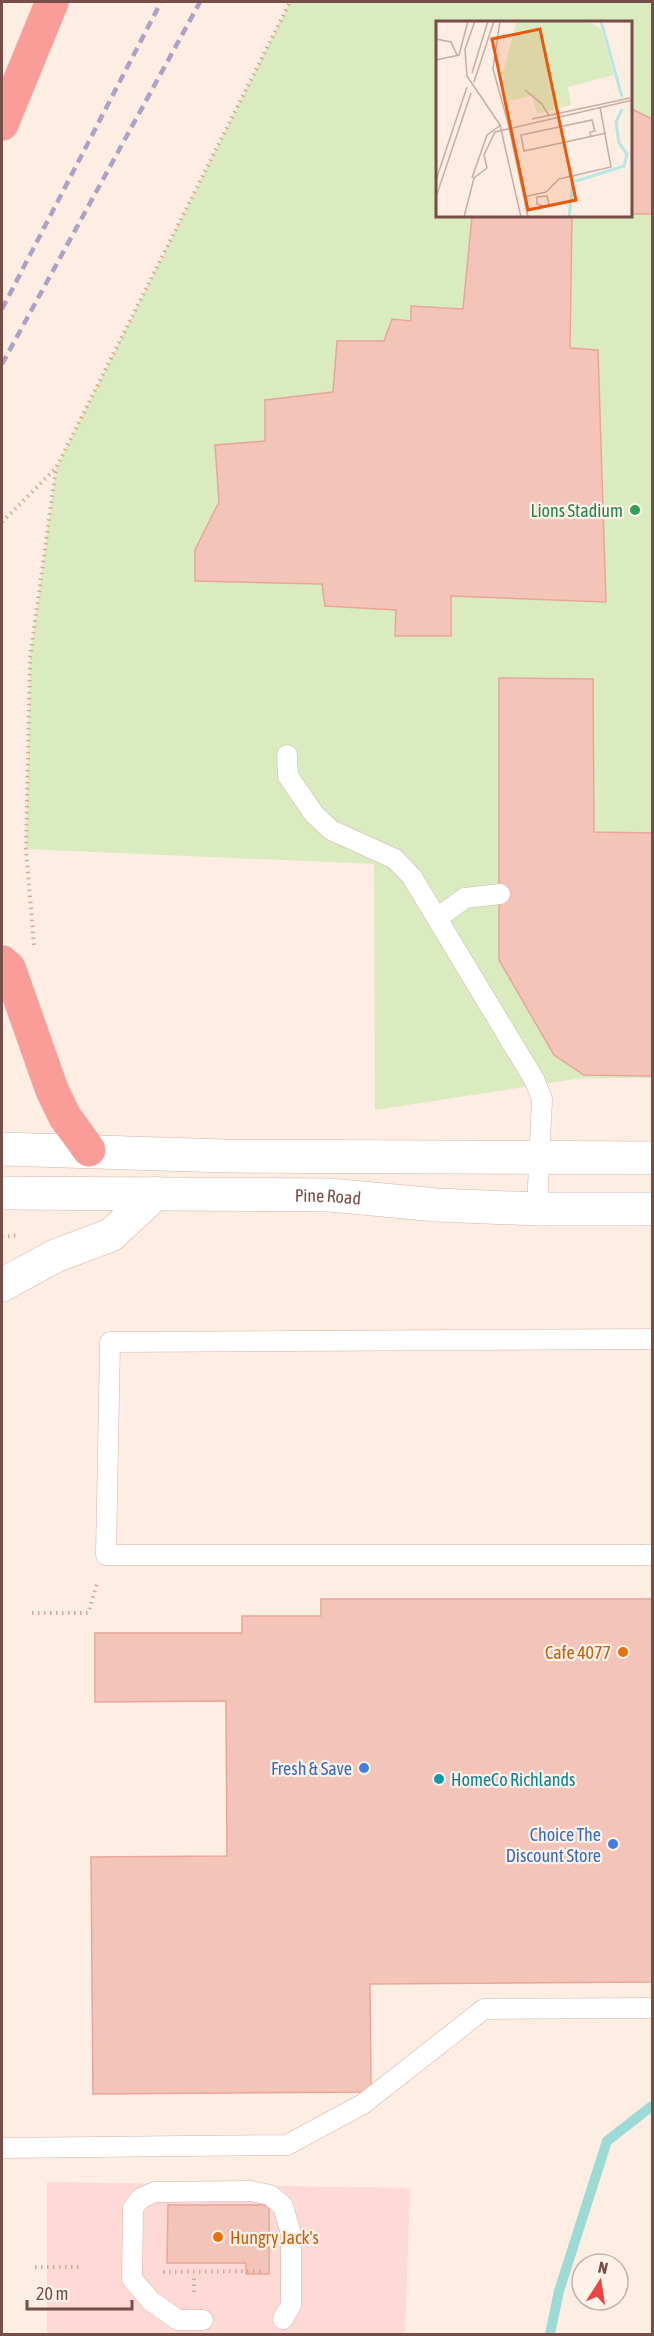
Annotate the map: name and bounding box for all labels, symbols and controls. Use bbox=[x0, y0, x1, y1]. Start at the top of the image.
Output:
inset map bbox=[436, 21, 633, 218]
place label: Lions Stadium bbox=[530, 500, 623, 521]
marker: Lions Stadium bbox=[628, 503, 642, 517]
street label: Pine Road bbox=[295, 1184, 362, 1208]
place label: Cafe 4077 bbox=[545, 1642, 611, 1663]
marker: Cafe 4077 bbox=[616, 1645, 630, 1659]
place label: Fresh & Save bbox=[271, 1758, 352, 1779]
marker: Fresh & Save bbox=[357, 1761, 371, 1775]
place label: HomeCo Richlands bbox=[451, 1769, 575, 1790]
marker: HomeCo Richlands bbox=[432, 1772, 446, 1786]
place label: Choice The Discount Store bbox=[506, 1824, 601, 1866]
marker: Choice The Discount Store bbox=[606, 1837, 620, 1851]
place label: Hungry Jack's bbox=[230, 2227, 319, 2248]
marker: Hungry Jack's bbox=[211, 2230, 225, 2244]
north arrow bbox=[570, 2252, 630, 2312]
text: N bbox=[597, 2258, 610, 2277]
scale bar bbox=[27, 2273, 132, 2311]
text: 20 m bbox=[36, 2283, 68, 2304]

